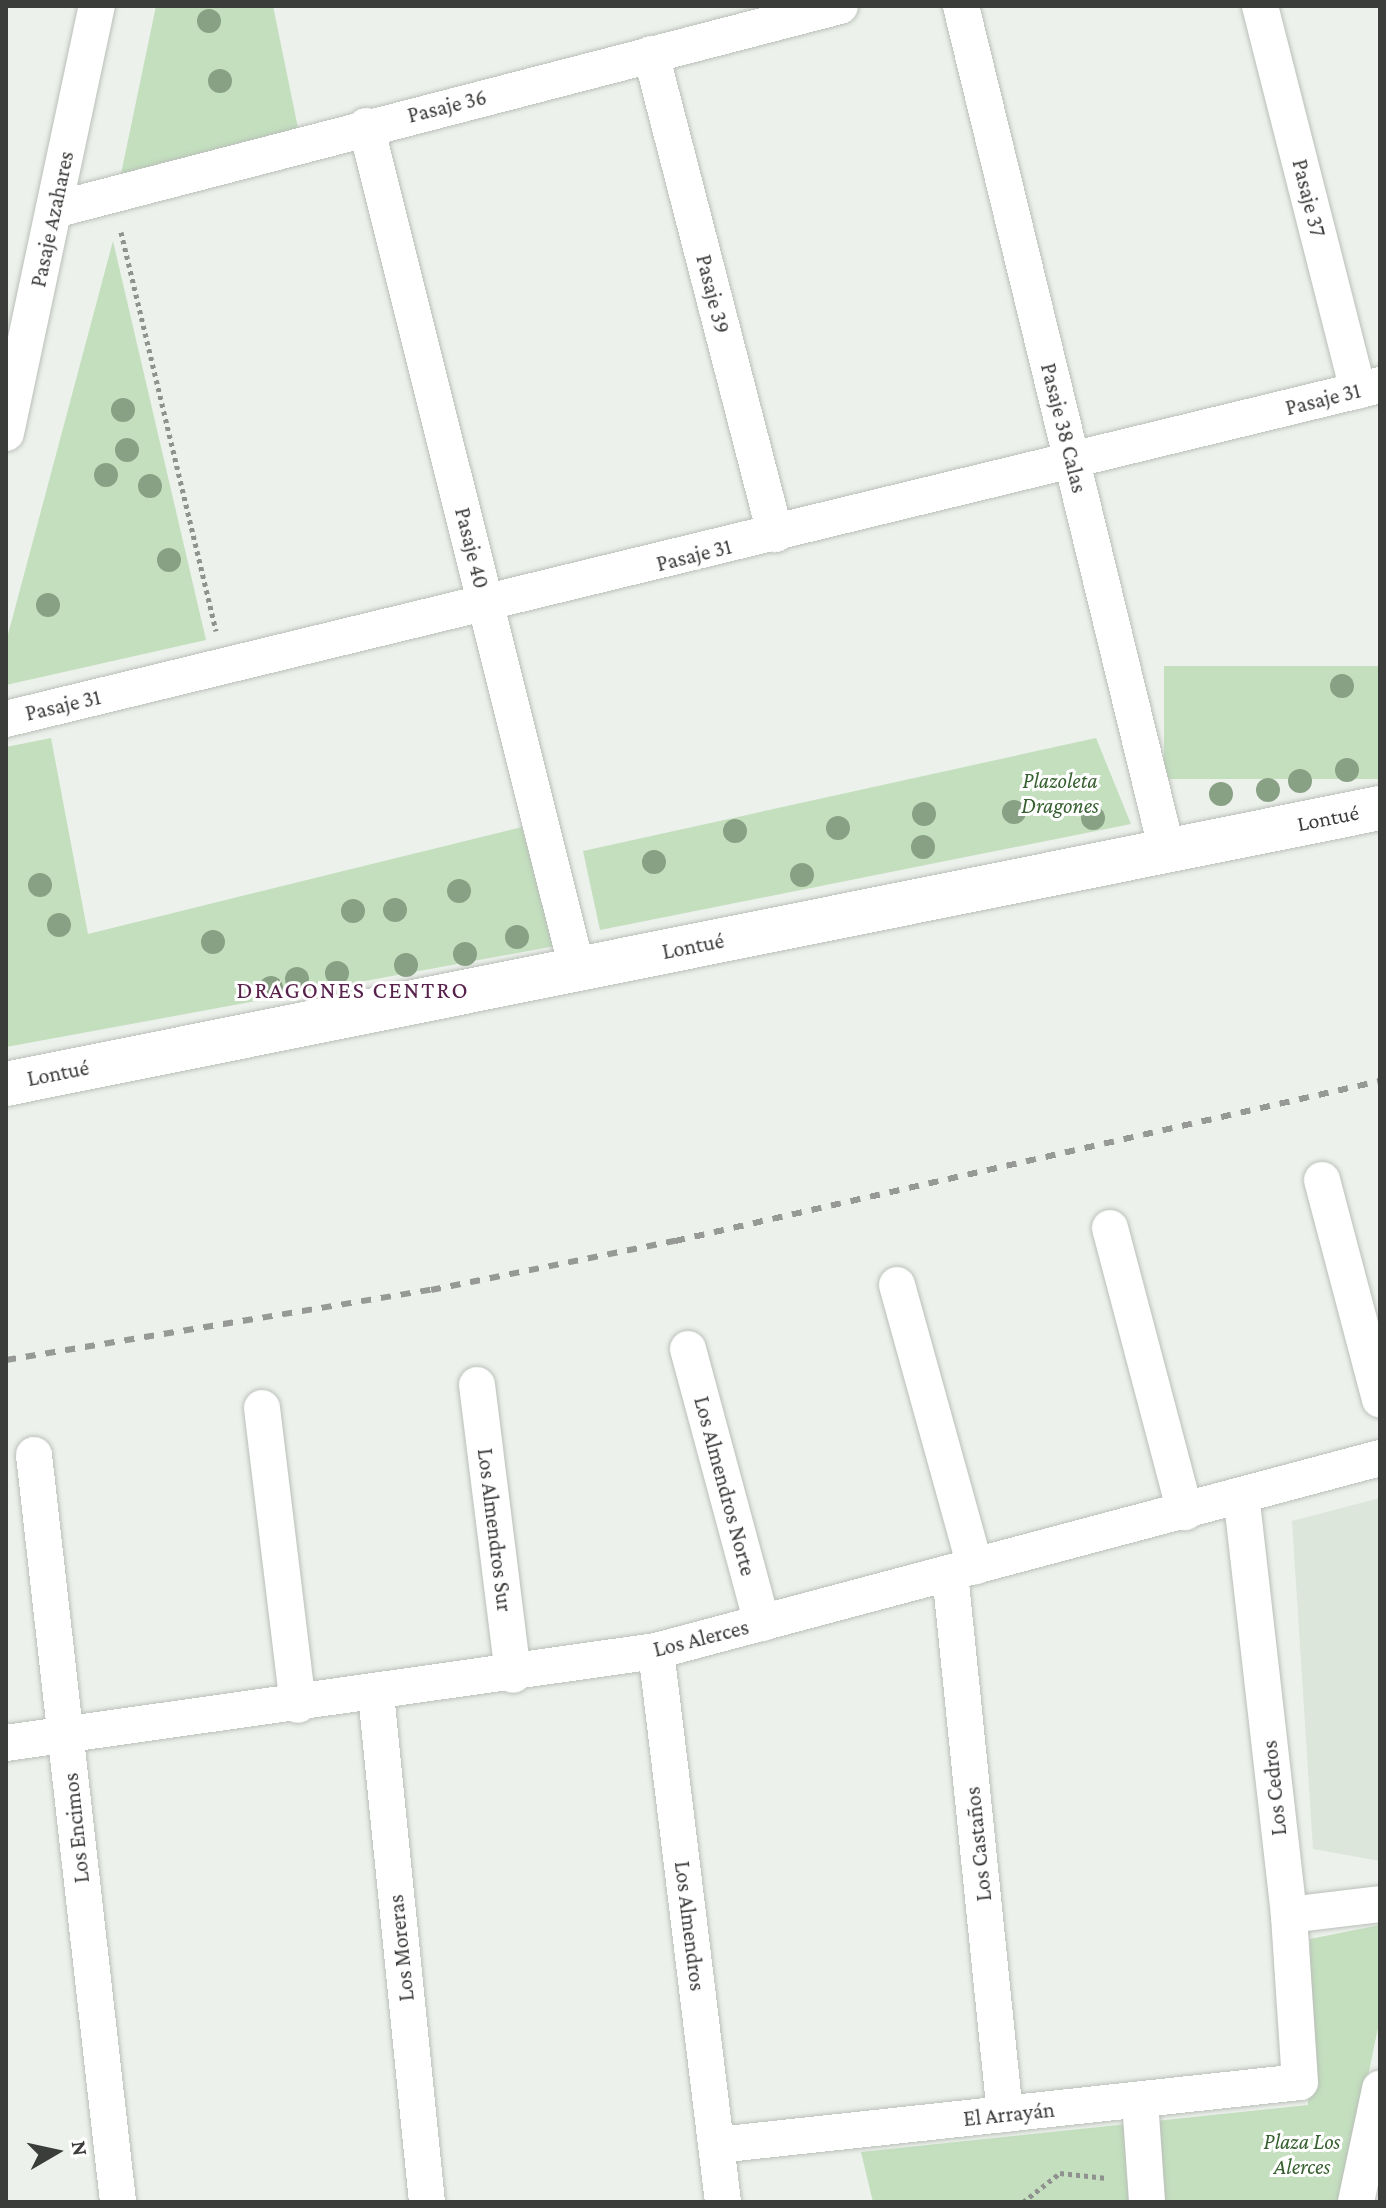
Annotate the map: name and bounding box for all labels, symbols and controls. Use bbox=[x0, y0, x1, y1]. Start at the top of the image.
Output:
street label: Pasaje 36 bbox=[405, 83, 489, 129]
street label: Pasaje Azahares bbox=[25, 149, 79, 289]
street label: Pasaje 37 bbox=[1287, 156, 1331, 240]
street label: Pasaje 39 bbox=[690, 252, 736, 336]
street label: Pasaje 38 Calas bbox=[1035, 360, 1093, 496]
street label: Pasaje 31 bbox=[1283, 377, 1363, 421]
street label: Pasaje 40 bbox=[449, 505, 495, 591]
street label: Pasaje 31 bbox=[654, 533, 734, 577]
street label: Pasaje 31 bbox=[23, 684, 103, 726]
park label: Plazoleta Dragones bbox=[1021, 767, 1099, 818]
street label: Lontué bbox=[1295, 799, 1361, 837]
street label: Lontué bbox=[660, 927, 726, 965]
district label: DRAGONES CENTRO bbox=[236, 976, 470, 1004]
street label: Lontué bbox=[25, 1054, 91, 1092]
street label: Los Almendros Norte bbox=[688, 1393, 762, 1579]
street label: Los Almendros Sur bbox=[472, 1447, 518, 1613]
street label: Los Alerces bbox=[651, 1613, 751, 1663]
street label: Los Cedros bbox=[1256, 1739, 1292, 1837]
street label: Los Encimos bbox=[57, 1772, 95, 1884]
street label: Los Castaños bbox=[959, 1785, 997, 1903]
street label: Los Almendros bbox=[669, 1860, 711, 1992]
street label: Los Moreras bbox=[382, 1893, 420, 2003]
street label: El Arrayán bbox=[962, 2096, 1056, 2132]
north arrow bbox=[16, 2112, 96, 2192]
park label: Plaza Los Alerces bbox=[1264, 2128, 1340, 2180]
text: N bbox=[67, 2139, 94, 2158]

